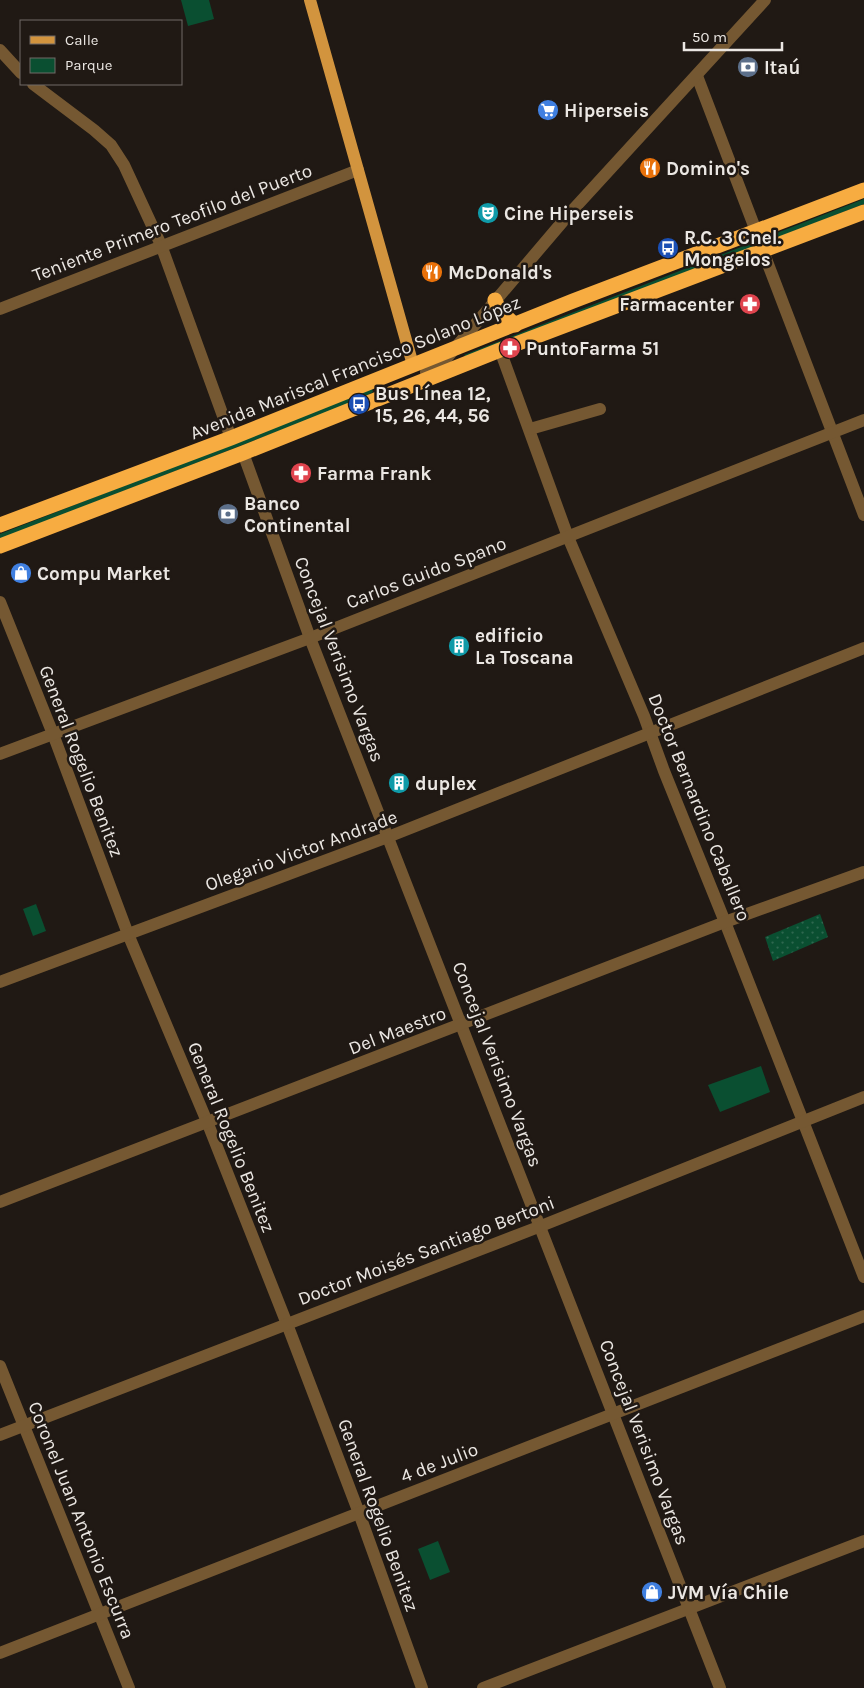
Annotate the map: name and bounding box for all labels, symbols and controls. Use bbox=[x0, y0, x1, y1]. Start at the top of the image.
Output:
legend bbox=[20, 20, 182, 85]
scale bar bbox=[684, 20, 782, 52]
text: 50 m bbox=[692, 28, 727, 46]
text: Calle bbox=[65, 31, 99, 49]
bank icon: Itaú bbox=[736, 55, 760, 79]
text: Parque bbox=[65, 56, 113, 74]
place label: Itaú bbox=[764, 57, 800, 79]
supermarket icon: Hiperseis bbox=[536, 98, 560, 122]
place label: Hiperseis bbox=[564, 100, 649, 122]
restaurant icon: Domino's bbox=[638, 156, 662, 180]
place label: Domino's bbox=[666, 158, 750, 180]
street label: Teniente Primero Teofilo del Puerto bbox=[30, 159, 315, 287]
theatre icon: Cine Hiperseis bbox=[476, 201, 500, 225]
place label: Cine Hiperseis bbox=[504, 203, 634, 225]
place label: R.C. 3 Cnel. Mongelos bbox=[684, 227, 782, 271]
bus stop icon: R.C. 3 Cnel. Mongelos bbox=[656, 236, 680, 260]
restaurant icon: McDonald's bbox=[420, 260, 444, 284]
place label: McDonald's bbox=[448, 262, 552, 284]
street label: Avenida Mariscal Francisco Solano López bbox=[187, 291, 524, 445]
pharmacy icon: Farmacenter bbox=[738, 292, 762, 316]
place label: Farmacenter bbox=[619, 294, 735, 316]
pharmacy icon: PuntoFarma 51 bbox=[498, 336, 522, 360]
place label: PuntoFarma 51 bbox=[526, 338, 659, 360]
place label: Bus Línea 12, 15, 26, 44, 56 bbox=[375, 383, 491, 427]
bus stop icon: Bus Línea 12, 15, 26, 44, 56 bbox=[347, 392, 371, 416]
pharmacy icon: Farma Frank bbox=[289, 461, 313, 485]
place label: Farma Frank bbox=[317, 463, 432, 485]
place label: Banco Continental bbox=[244, 493, 351, 537]
bank icon: Banco Continental bbox=[216, 502, 240, 526]
street label: Carlos Guido Spano bbox=[343, 532, 509, 614]
street label: Concejal Verisimo Vargas bbox=[290, 554, 388, 765]
shop icon: Compu Market bbox=[9, 561, 33, 585]
place label: Compu Market bbox=[37, 563, 170, 585]
place label: edificio La Toscana bbox=[475, 625, 574, 669]
building icon: edificio La Toscana bbox=[447, 634, 471, 658]
street label: General Rogelio Benitez bbox=[34, 662, 128, 860]
street label: Doctor Bernardino Caballero bbox=[643, 690, 755, 924]
building icon: duplex bbox=[387, 771, 411, 795]
place label: duplex bbox=[415, 773, 477, 795]
street label: Olegario Victor Andrade bbox=[202, 806, 400, 896]
street label: Concejal Verisimo Vargas bbox=[448, 959, 546, 1170]
street label: Del Maestro bbox=[345, 1002, 449, 1060]
street label: General Rogelio Benitez bbox=[183, 1039, 279, 1236]
street label: Doctor Moisés Santiago Bertoni bbox=[295, 1192, 558, 1310]
street label: Concejal Verisimo Vargas bbox=[595, 1337, 693, 1548]
street label: Coronel Juan Antonio Escurra bbox=[23, 1398, 139, 1642]
street label: General Rogelio Benitez bbox=[333, 1416, 423, 1615]
street label: 4 de Julio bbox=[398, 1438, 481, 1488]
shop icon: JVM Vía Chile bbox=[640, 1580, 664, 1604]
place label: JVM Vía Chile bbox=[668, 1582, 789, 1604]

